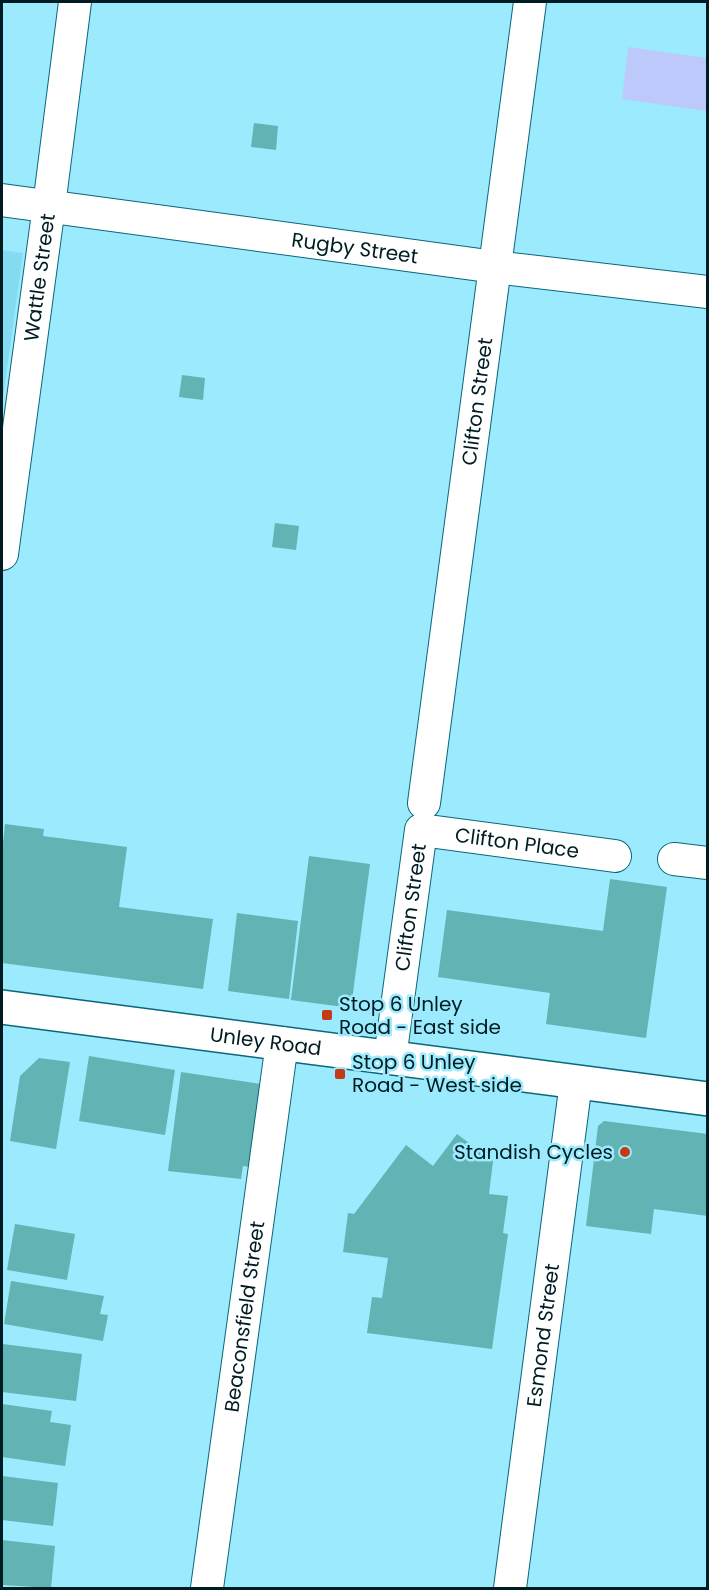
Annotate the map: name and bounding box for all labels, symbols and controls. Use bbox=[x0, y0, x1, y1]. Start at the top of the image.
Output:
street label: Wattle Street bbox=[17, 212, 62, 343]
street label: Rugby Street bbox=[290, 226, 420, 270]
street label: Clifton Street bbox=[455, 336, 499, 467]
street label: Clifton Place bbox=[453, 821, 581, 865]
street label: Clifton Street bbox=[388, 842, 433, 973]
place label: Stop 6 Unley Road - East side bbox=[339, 990, 501, 1041]
marker: Stop 6 Unley Road - East side bbox=[320, 1008, 334, 1022]
street label: Unley Road bbox=[208, 1020, 323, 1063]
place label: Stop 6 Unley Road - West side bbox=[352, 1048, 522, 1099]
marker: Stop 6 Unley Road - West side bbox=[333, 1067, 347, 1081]
place label: Standish Cycles bbox=[454, 1138, 613, 1166]
marker: Standish Cycles bbox=[618, 1145, 632, 1159]
street label: Beaconsfield Street bbox=[217, 1219, 271, 1414]
street label: Esmond Street bbox=[520, 1262, 566, 1409]

